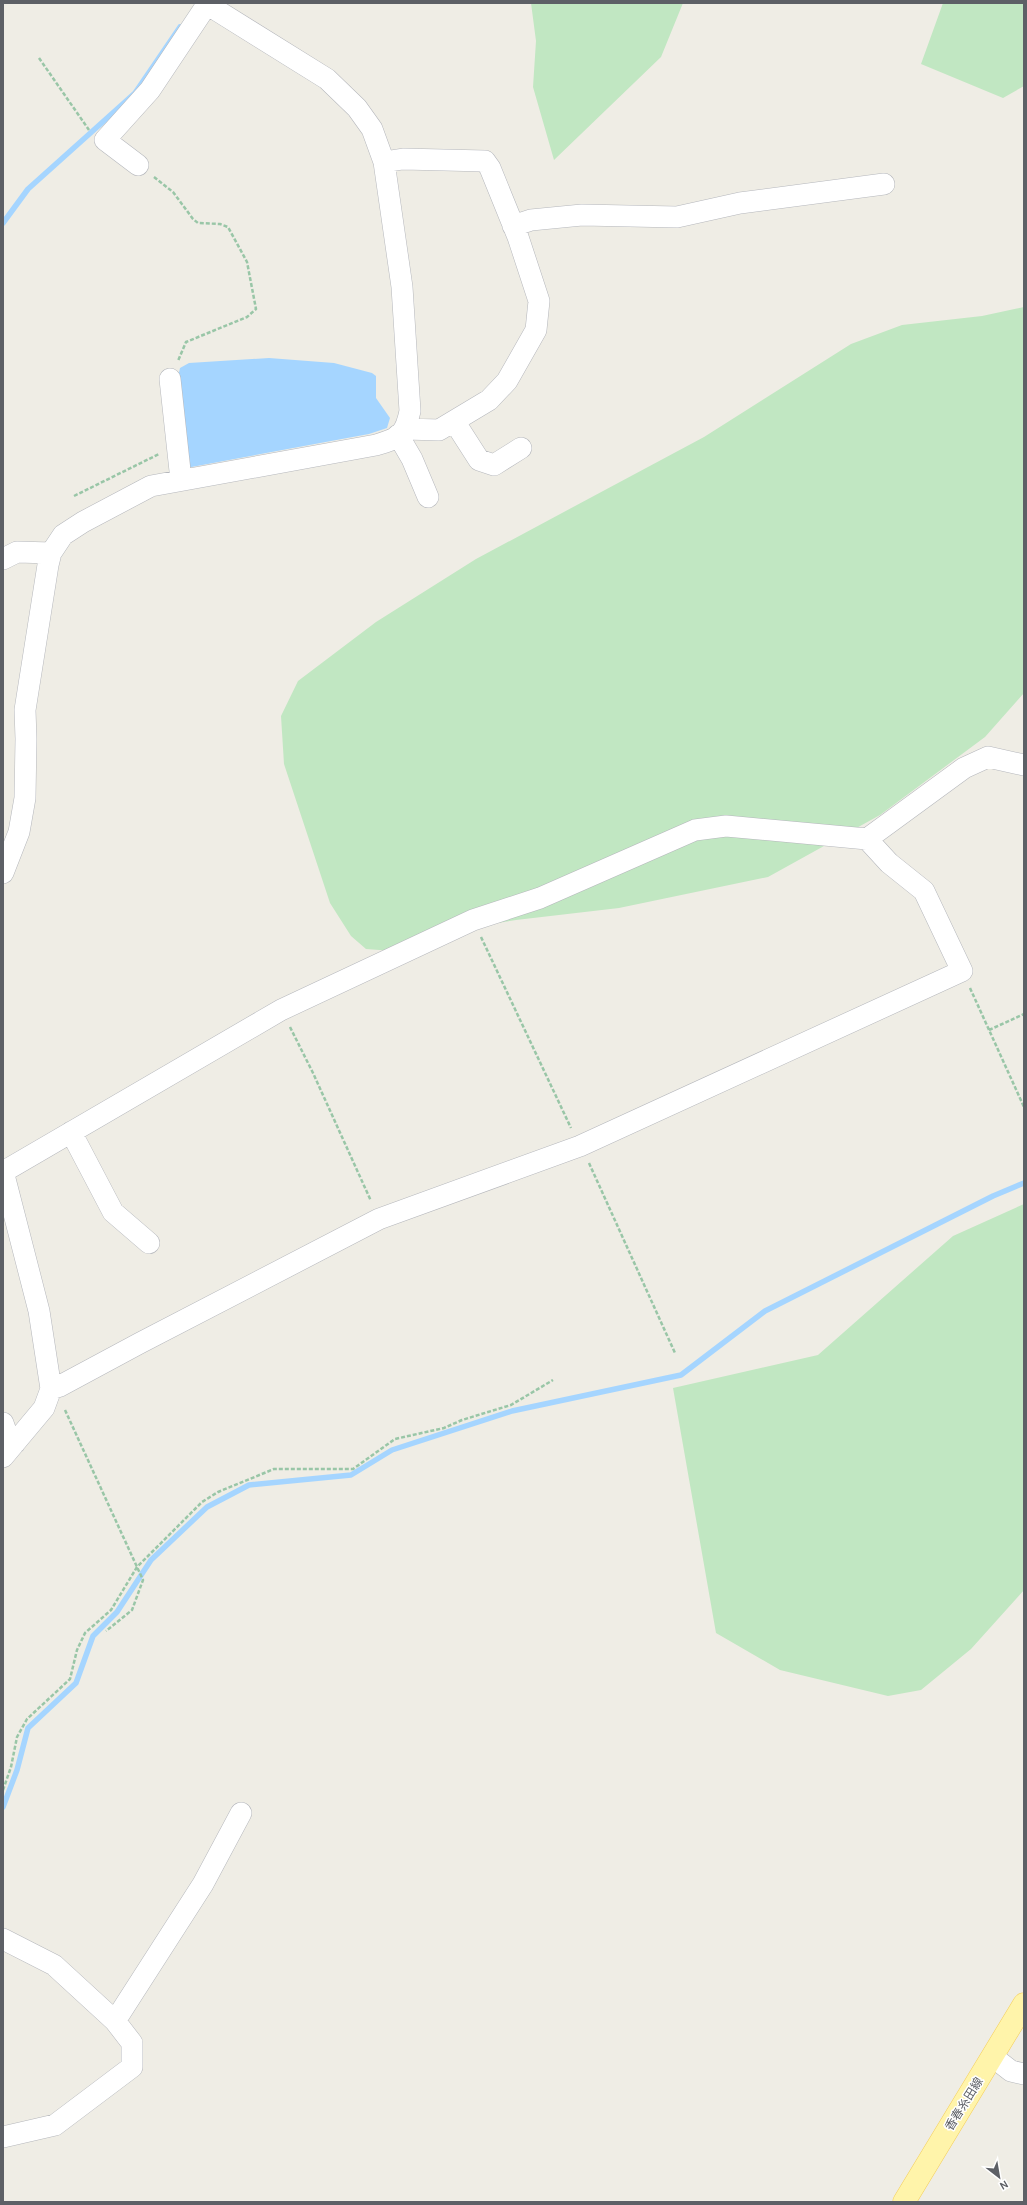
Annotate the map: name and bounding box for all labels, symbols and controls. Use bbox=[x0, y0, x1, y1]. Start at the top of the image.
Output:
street label: 香春糸田線 bbox=[942, 2075, 986, 2133]
north arrow bbox=[979, 2157, 1019, 2197]
text: N bbox=[997, 2178, 1011, 2193]

